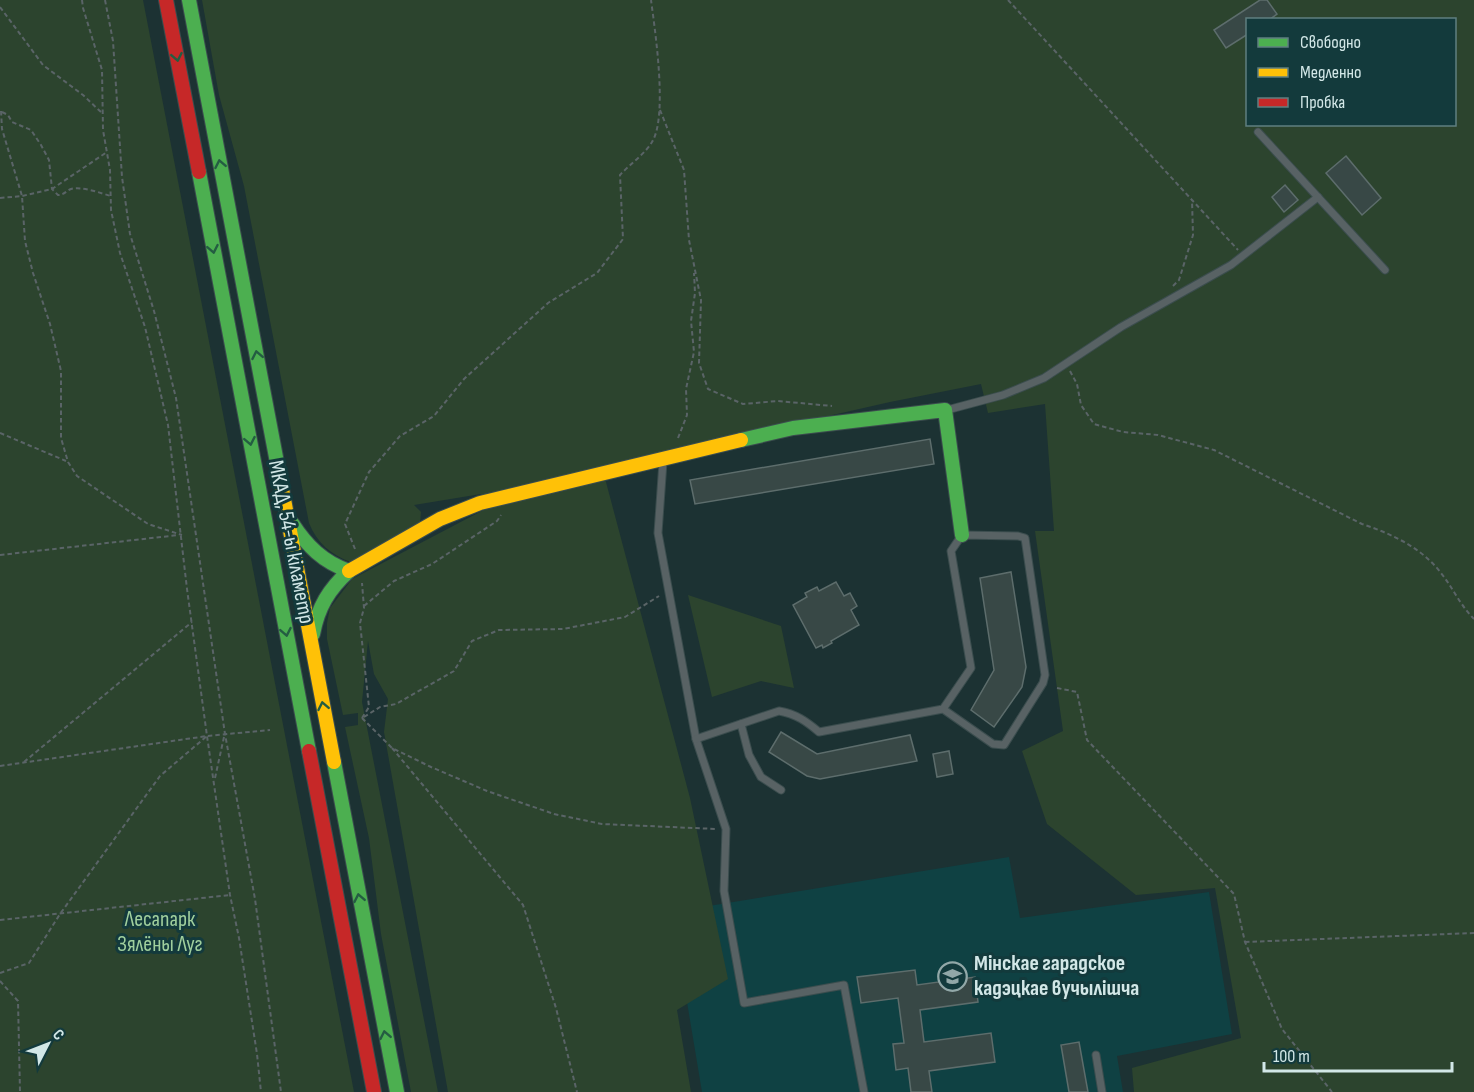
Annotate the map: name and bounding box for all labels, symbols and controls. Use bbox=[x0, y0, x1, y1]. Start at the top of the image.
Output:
legend bbox=[1246, 18, 1456, 126]
text: Свободно bbox=[1300, 32, 1361, 53]
one-way arrow bbox=[170, 52, 183, 62]
text: Медленно bbox=[1300, 62, 1362, 83]
text: Пробка bbox=[1300, 92, 1345, 113]
one-way arrow bbox=[214, 159, 227, 169]
one-way arrow bbox=[206, 244, 219, 254]
one-way arrow bbox=[251, 350, 264, 360]
one-way arrow bbox=[243, 435, 256, 445]
street label: МКАД, 54-ы кіламетр bbox=[262, 458, 320, 626]
one-way arrow bbox=[279, 627, 292, 637]
one-way arrow bbox=[317, 702, 330, 712]
one-way arrow bbox=[353, 893, 366, 903]
park label: Лесапарк Зялёны Луг bbox=[117, 906, 203, 958]
place label: Мінскае гарадское кадэцкае вучылішча bbox=[974, 950, 1139, 1002]
school or university icon: Мінскае гарадское кадэцкае вучылішча bbox=[937, 960, 969, 992]
north arrow bbox=[18, 1014, 78, 1074]
text: С bbox=[48, 1026, 68, 1044]
one-way arrow bbox=[379, 1030, 392, 1040]
scale bar bbox=[1264, 1035, 1452, 1073]
text: 100 m bbox=[1273, 1046, 1310, 1067]

